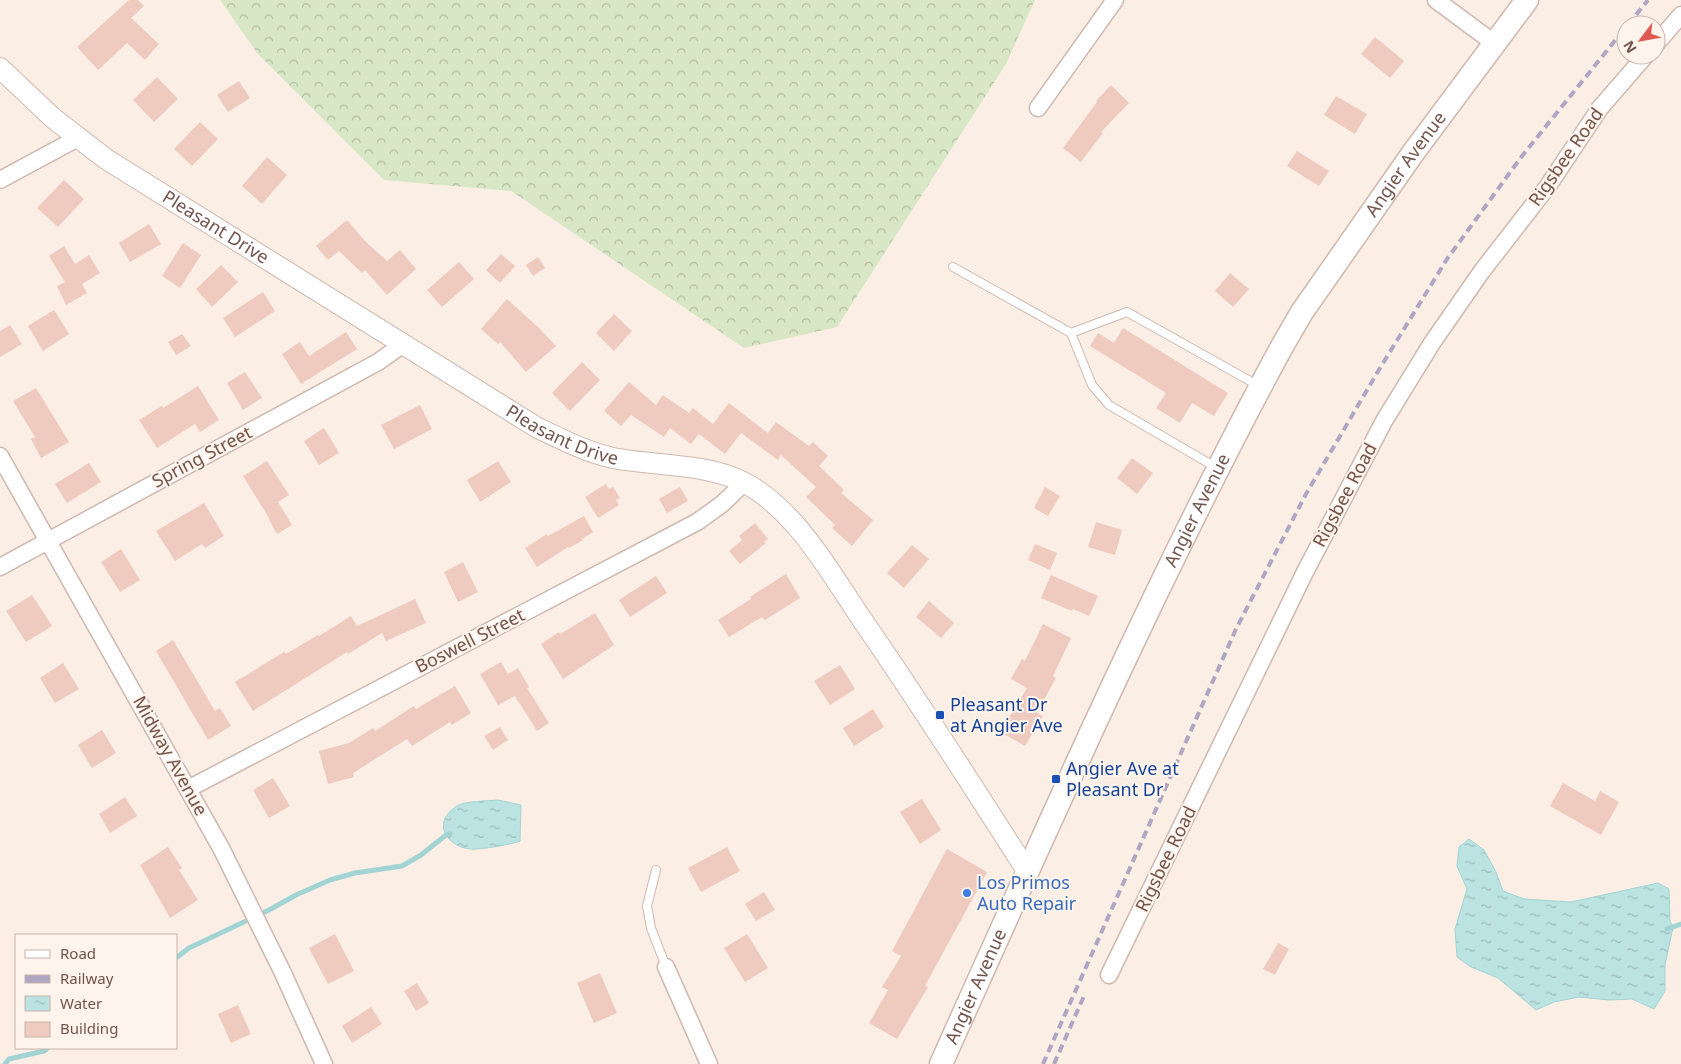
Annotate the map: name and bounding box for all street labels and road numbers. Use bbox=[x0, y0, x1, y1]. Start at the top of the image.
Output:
street label: Rigsbee Road bbox=[1522, 103, 1608, 210]
street label: Angier Avenue bbox=[1359, 106, 1451, 221]
street label: Pleasant Drive bbox=[158, 184, 274, 269]
street label: Pleasant Drive bbox=[502, 398, 621, 470]
street label: Spring Street bbox=[147, 419, 256, 493]
street label: Rigsbee Road bbox=[1307, 438, 1382, 551]
street label: Angier Avenue bbox=[1158, 449, 1235, 571]
street label: Boswell Street bbox=[411, 602, 529, 678]
street label: Midway Avenue bbox=[128, 691, 214, 820]
street label: Rigsbee Road bbox=[1129, 802, 1201, 915]
street label: Angier Avenue bbox=[939, 925, 1011, 1047]

